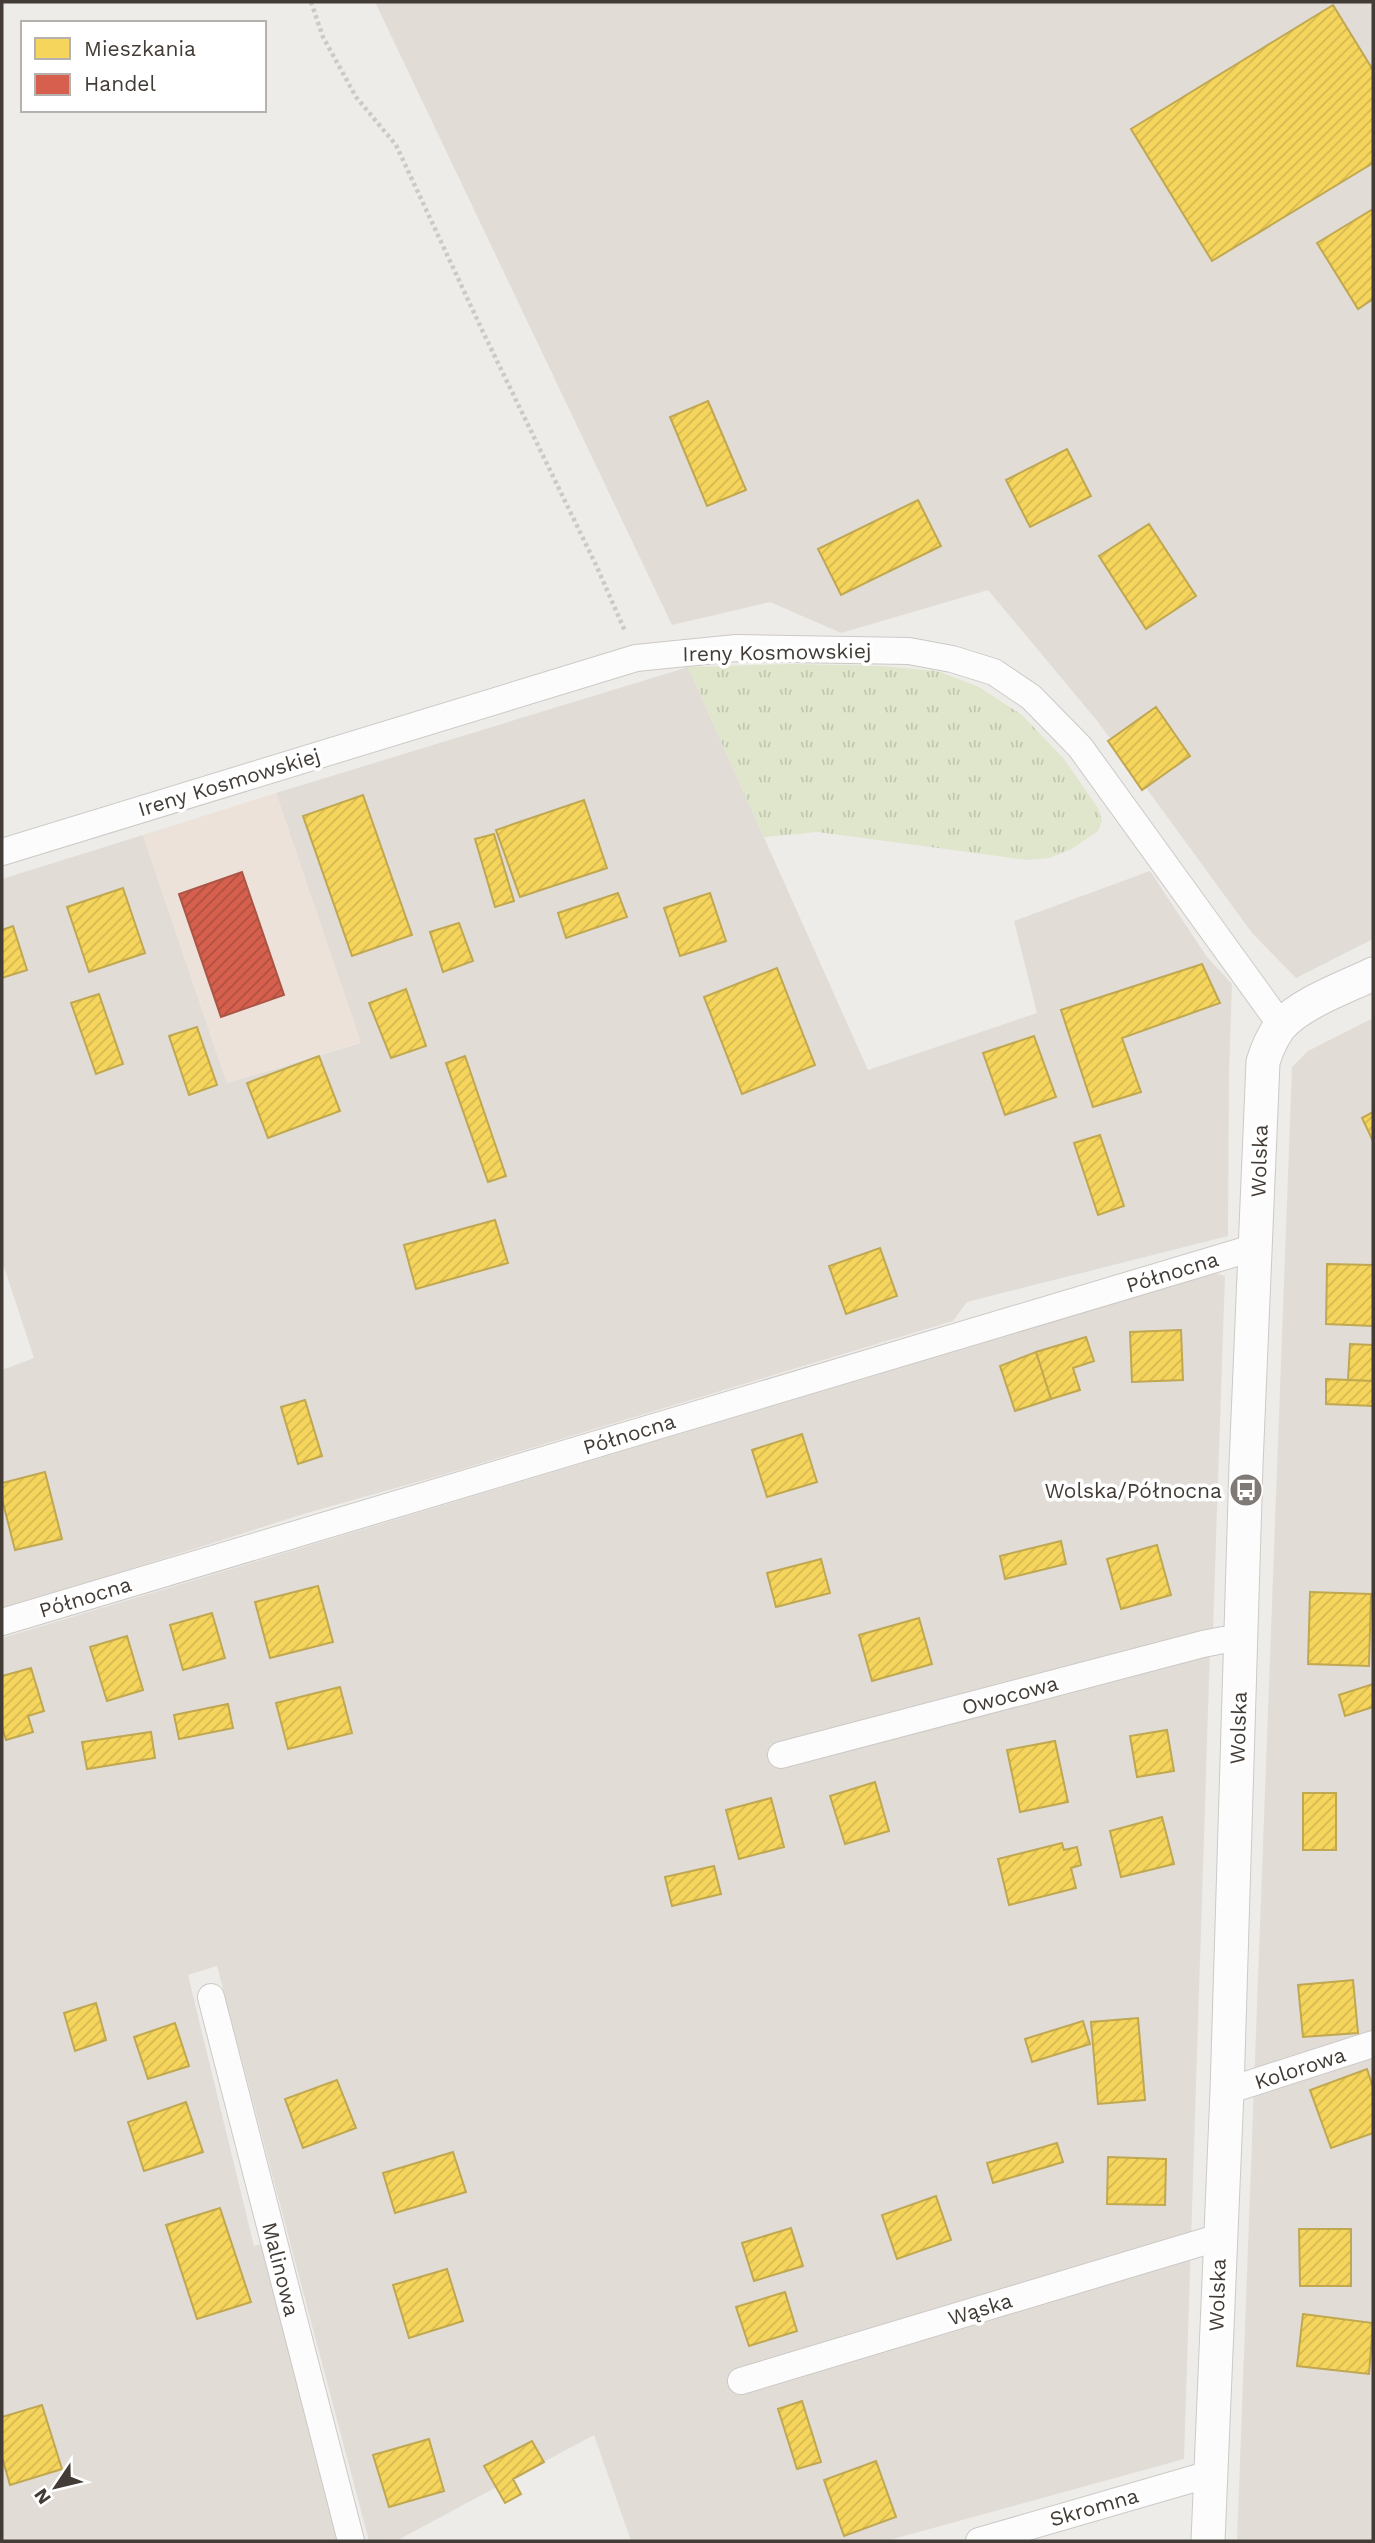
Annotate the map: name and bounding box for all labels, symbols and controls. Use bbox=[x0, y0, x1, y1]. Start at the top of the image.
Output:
legend bbox=[21, 21, 266, 112]
text: Mieszkania bbox=[84, 36, 196, 61]
text: Handel bbox=[84, 71, 156, 96]
street label: Ireny Kosmowskiej bbox=[682, 638, 872, 666]
street label: Ireny Kosmowskiej bbox=[135, 742, 323, 822]
street label: Wolska bbox=[1245, 1124, 1273, 1198]
street label: Północna bbox=[1123, 1246, 1221, 1298]
street label: Północna bbox=[580, 1408, 678, 1460]
bus stop icon: Wolska/Północna bbox=[1227, 1471, 1265, 1509]
place label: Wolska/Północna bbox=[1044, 1478, 1222, 1503]
street label: Północna bbox=[36, 1571, 134, 1623]
street label: Owocowa bbox=[959, 1670, 1061, 1720]
street label: Wolska bbox=[1224, 1691, 1252, 1765]
street label: Kolorowa bbox=[1251, 2042, 1349, 2094]
street label: Malinowa bbox=[257, 2219, 305, 2319]
street label: Wolska bbox=[1203, 2258, 1231, 2332]
street label: Wąska bbox=[945, 2287, 1015, 2331]
north arrow bbox=[21, 2452, 91, 2522]
street label: Skromna bbox=[1047, 2482, 1141, 2532]
text: N bbox=[29, 2484, 56, 2509]

